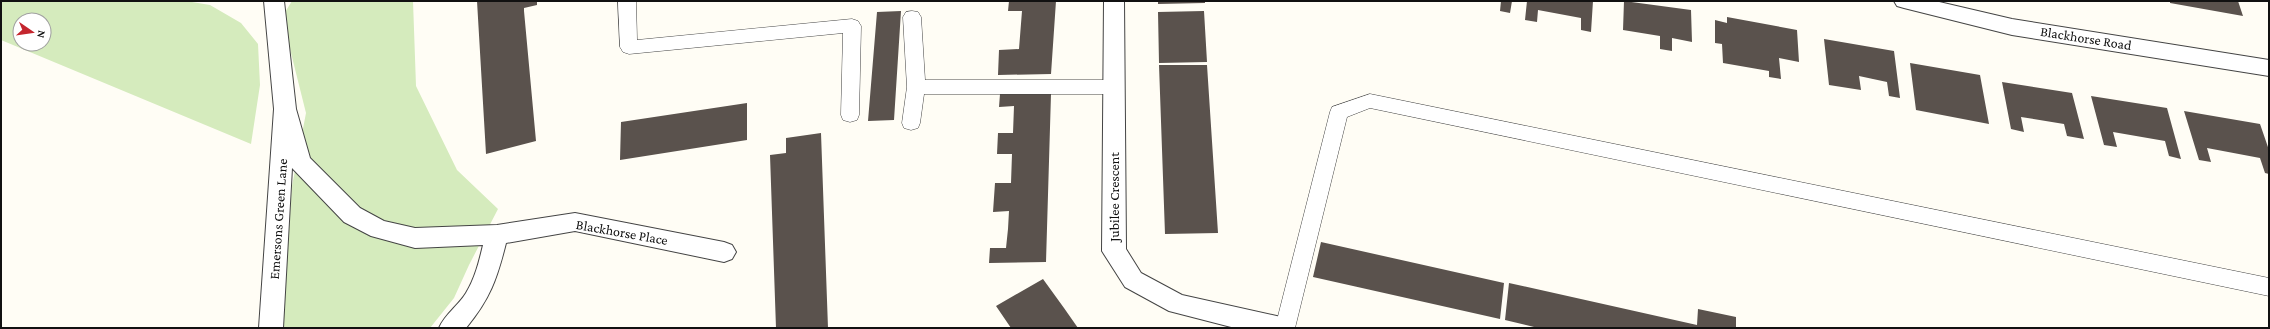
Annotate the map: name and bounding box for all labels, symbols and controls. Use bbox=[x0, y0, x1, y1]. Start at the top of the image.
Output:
north arrow bbox=[12, 12, 52, 52]
street label: Blackhorse Road bbox=[2039, 23, 2133, 53]
text: N bbox=[35, 29, 48, 40]
street label: Jubilee Crescent bbox=[1106, 152, 1122, 244]
street label: Emersons Green Lane bbox=[266, 158, 290, 280]
street label: Blackhorse Place bbox=[575, 216, 669, 248]

